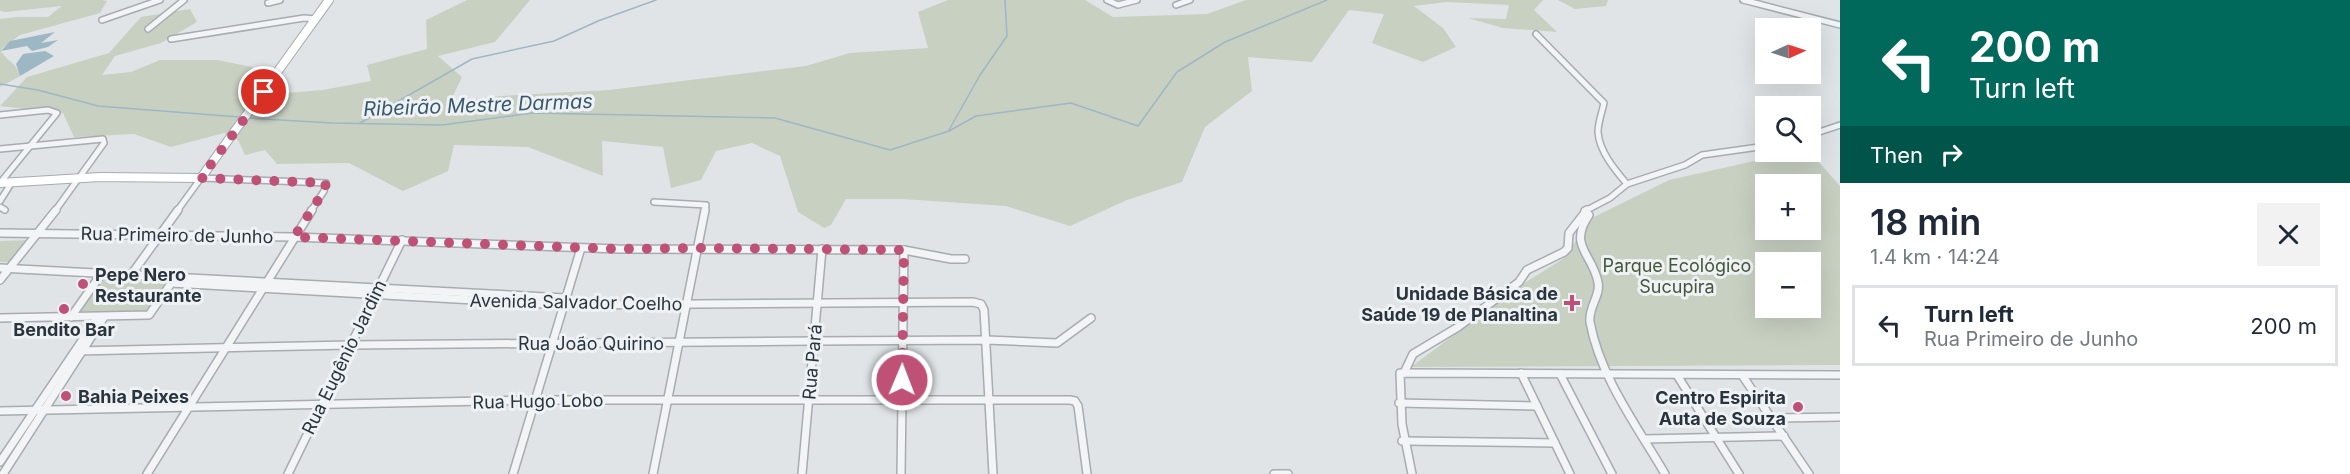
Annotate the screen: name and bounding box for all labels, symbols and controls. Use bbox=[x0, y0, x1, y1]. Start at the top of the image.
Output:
north arrow bbox=[1755, 18, 1821, 84]
map controls bbox=[1755, 18, 1821, 318]
text: 200 m bbox=[1969, 21, 2100, 72]
icon: left bbox=[1870, 24, 1948, 102]
pin bbox=[238, 66, 289, 117]
text: Turn left bbox=[1969, 72, 2075, 105]
icon: arrive bbox=[247, 75, 280, 108]
water label: Ribeirão Mestre Darmas bbox=[363, 89, 593, 121]
button: search bbox=[1755, 96, 1821, 162]
icon: right bbox=[1935, 138, 1968, 171]
text: Then bbox=[1870, 142, 1923, 168]
button: + bbox=[1755, 174, 1821, 240]
text: 18 min bbox=[1870, 200, 1981, 244]
button: close bbox=[2257, 203, 2320, 266]
street label: Rua Primeiro de Junho bbox=[80, 223, 274, 247]
text: 1.4 km · 14:24 bbox=[1870, 245, 2000, 269]
button: − bbox=[1755, 252, 1821, 318]
park label: Parque Ecológico Sucupira bbox=[1603, 255, 1751, 297]
place label: Pepe Nero Restaurante bbox=[95, 264, 202, 306]
street label: Rua Eugênio Jardim bbox=[297, 276, 391, 438]
marker: Pepe Nero Restaurante bbox=[76, 277, 90, 291]
place label: Unidade Básica de Saúde 19 de Planaltina bbox=[1361, 283, 1558, 325]
street label: Avenida Salvador Coelho bbox=[469, 290, 683, 314]
marker: Unidade Básica de Saúde 19 de Planaltina bbox=[1563, 294, 1581, 312]
text: Turn left bbox=[1924, 301, 2014, 327]
marker: Bendito Bar bbox=[57, 302, 71, 316]
icon: left bbox=[1873, 309, 1906, 342]
text: 200 m bbox=[2250, 313, 2317, 339]
place label: Bendito Bar bbox=[13, 319, 115, 340]
street label: Rua Pará bbox=[798, 323, 826, 401]
text: Rua Primeiro de Junho bbox=[1924, 327, 2138, 351]
street label: Rua João Quirino bbox=[518, 333, 664, 354]
position arrow bbox=[870, 348, 934, 412]
place label: Bahia Peixes bbox=[78, 386, 189, 407]
place label: Centro Espirita Auta de Souza bbox=[1655, 387, 1786, 429]
marker: Bahia Peixes bbox=[59, 389, 73, 403]
street label: Rua Hugo Lobo bbox=[472, 389, 604, 413]
marker: Centro Espirita Auta de Souza bbox=[1791, 400, 1805, 414]

